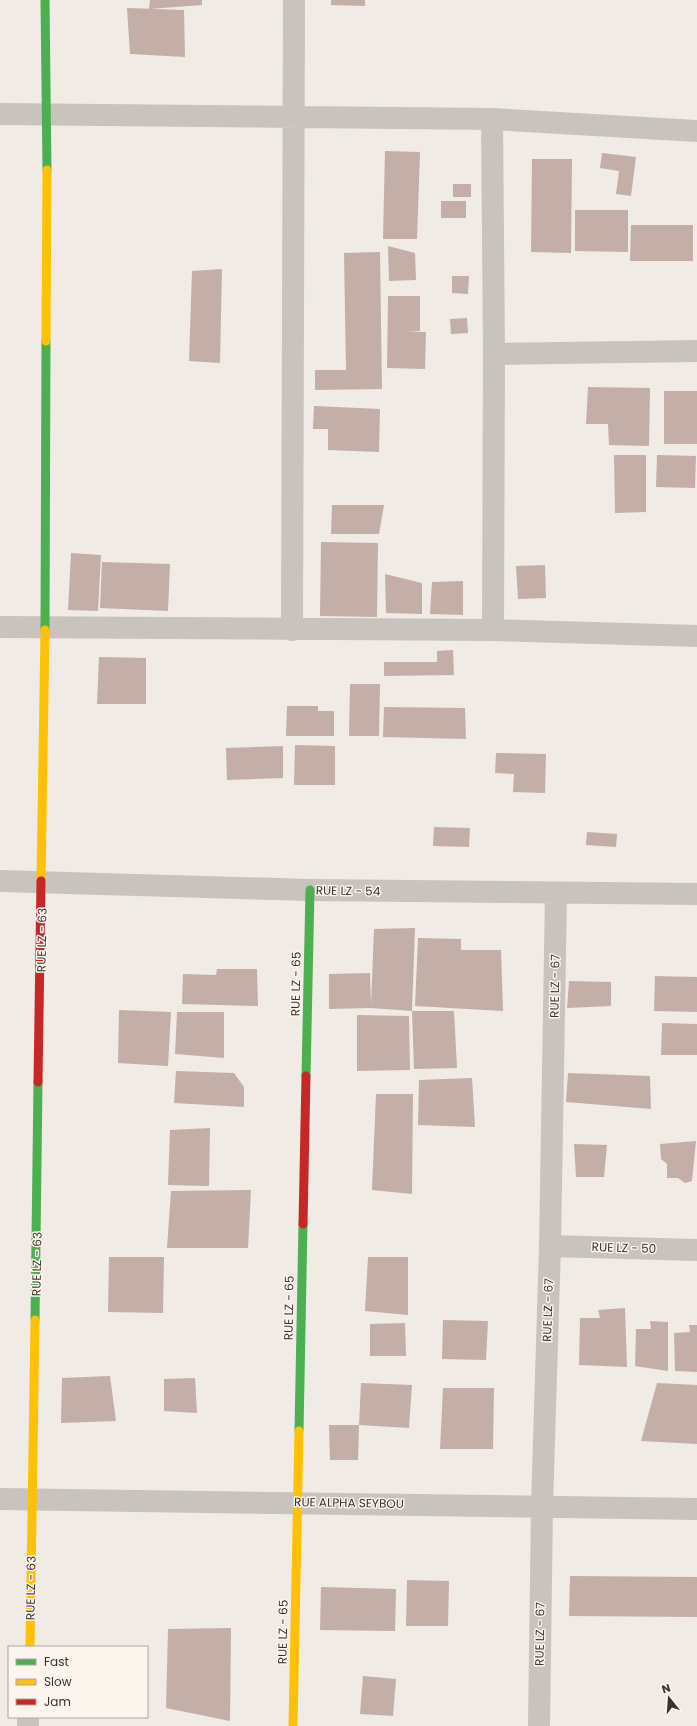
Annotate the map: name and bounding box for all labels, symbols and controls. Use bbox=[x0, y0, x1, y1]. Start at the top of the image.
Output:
street label: RUE LZ - 54 bbox=[316, 881, 381, 900]
street label: RUE LZ - 63 bbox=[32, 908, 51, 972]
street label: RUE LZ - 65 bbox=[286, 952, 305, 1016]
street label: RUE LZ - 67 bbox=[545, 954, 564, 1018]
street label: RUE LZ - 63 bbox=[27, 1232, 46, 1296]
street label: RUE LZ - 50 bbox=[591, 1238, 657, 1257]
street label: RUE LZ - 65 bbox=[279, 1276, 298, 1340]
street label: RUE LZ - 67 bbox=[538, 1277, 557, 1342]
street label: RUE ALPHA SEYBOU bbox=[294, 1493, 404, 1512]
street label: RUE LZ - 63 bbox=[21, 1556, 40, 1620]
street label: RUE LZ - 65 bbox=[273, 1600, 292, 1664]
street label: RUE LZ - 67 bbox=[530, 1602, 549, 1666]
legend bbox=[8, 1646, 148, 1718]
text: Fast bbox=[44, 1653, 69, 1670]
text: Slow bbox=[44, 1673, 72, 1690]
north arrow bbox=[649, 1678, 689, 1718]
text: N bbox=[660, 1680, 672, 1697]
text: Jam bbox=[44, 1693, 71, 1710]

